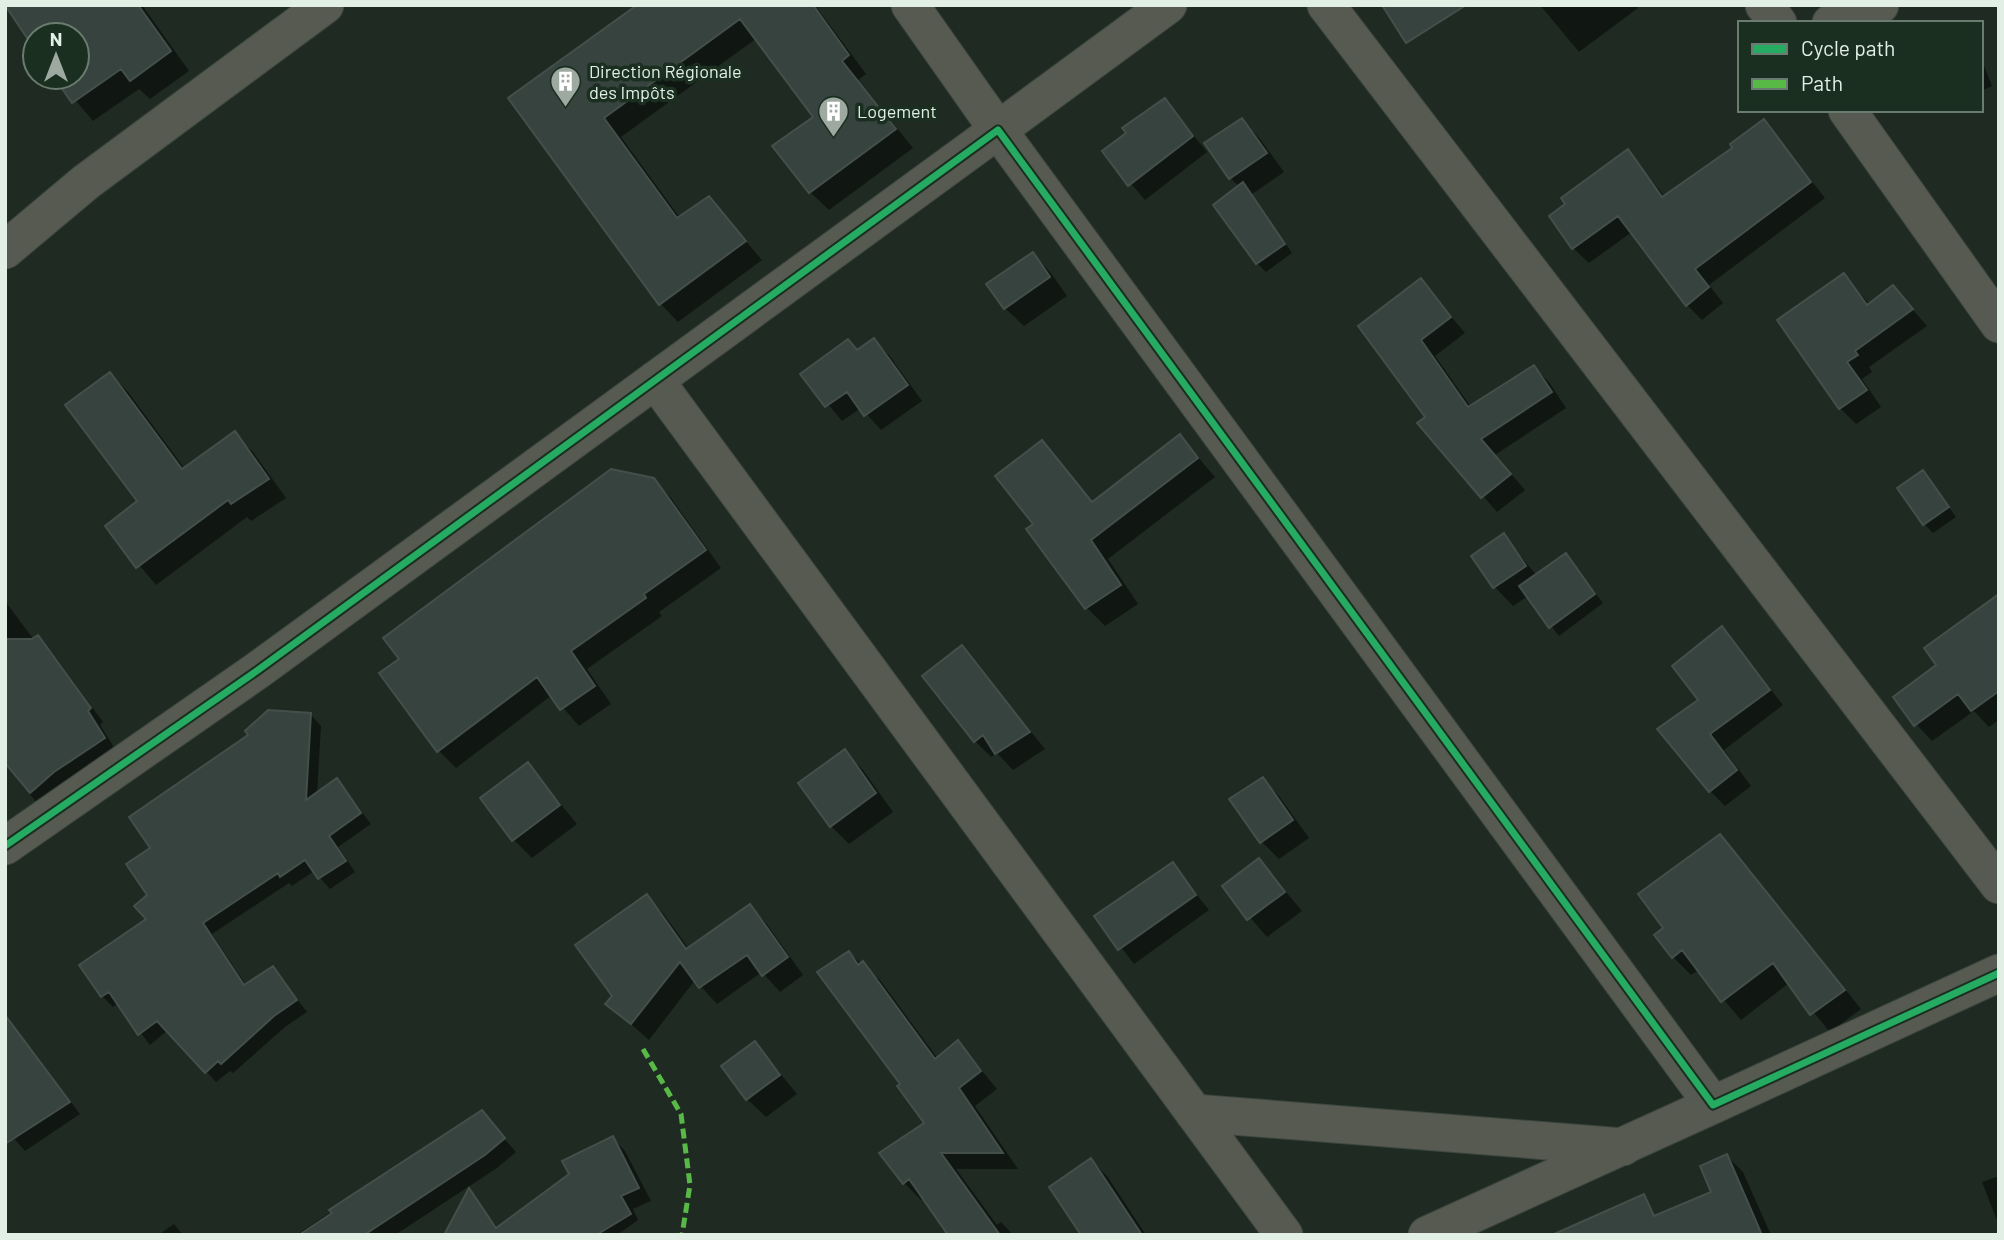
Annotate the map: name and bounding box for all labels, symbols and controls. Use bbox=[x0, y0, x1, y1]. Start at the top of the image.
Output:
north arrow bbox=[21, 21, 91, 91]
legend bbox=[1738, 21, 1983, 112]
text: N bbox=[50, 27, 62, 50]
text: Cycle path bbox=[1801, 35, 1895, 60]
place label: Direction Régionale des Impôts bbox=[589, 60, 742, 103]
building icon: Direction Régionale des Impôts bbox=[549, 64, 583, 108]
text: Path bbox=[1801, 70, 1843, 95]
building icon: Logement bbox=[817, 94, 851, 138]
place label: Logement bbox=[857, 100, 937, 122]

